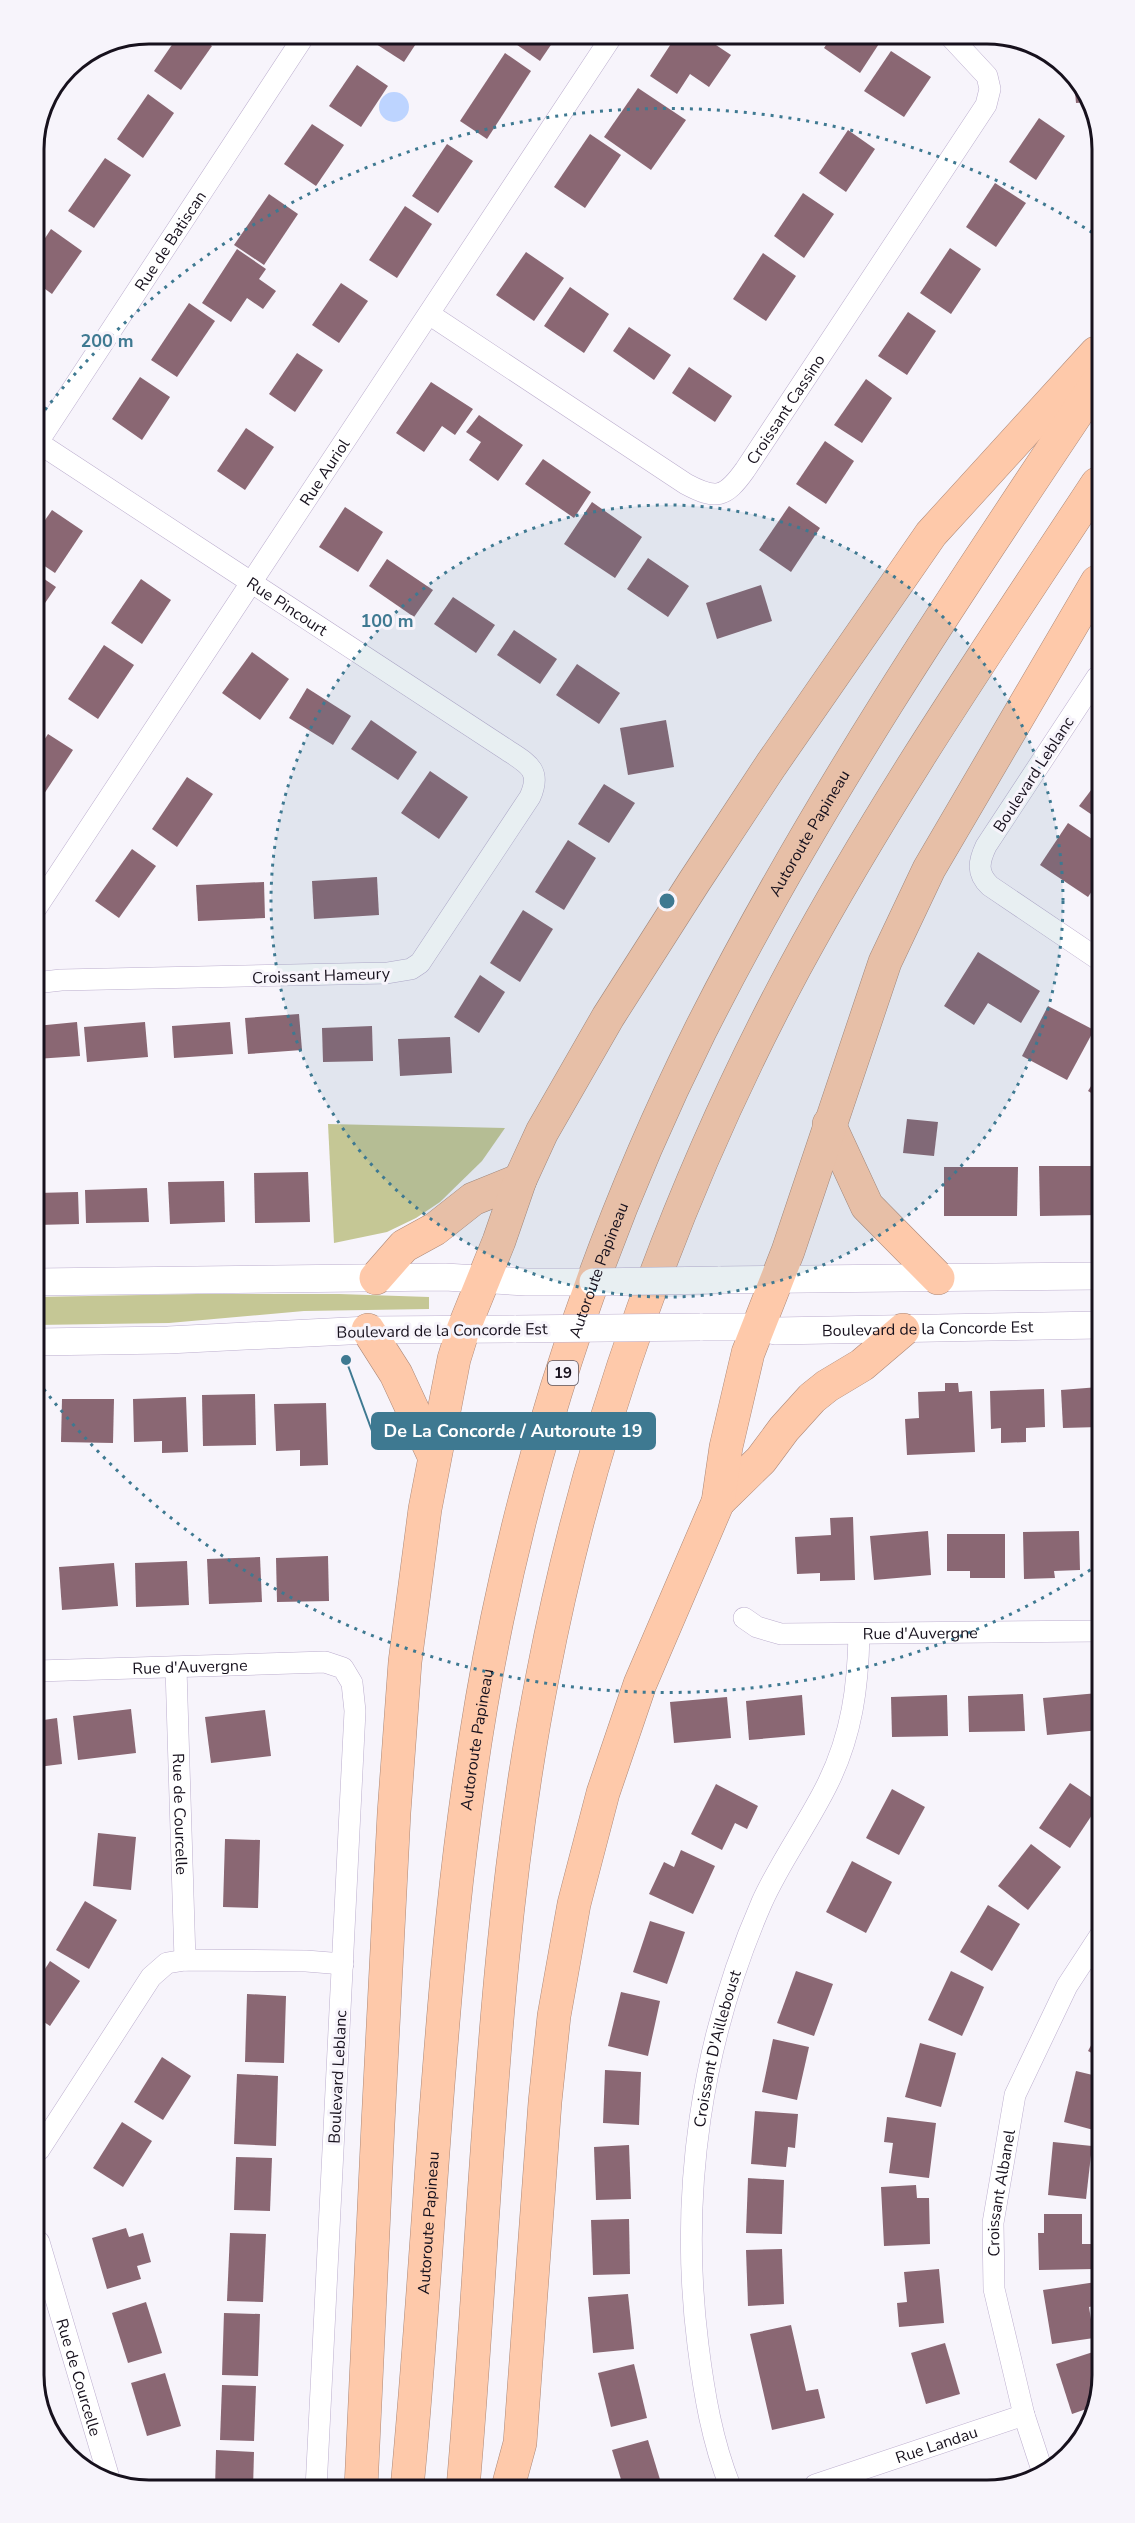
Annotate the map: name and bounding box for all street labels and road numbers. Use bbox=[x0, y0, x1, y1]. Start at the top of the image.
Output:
street label: Rue de Batiscan bbox=[130, 187, 212, 295]
street label: Croissant Cassino bbox=[742, 350, 831, 469]
street label: Rue Auriol bbox=[295, 434, 355, 510]
street label: Rue Pincourt bbox=[242, 572, 332, 642]
street label: Boulevard Leblanc bbox=[988, 712, 1080, 837]
street label: Autoroute Papineau bbox=[764, 766, 855, 901]
street label: Croissant Hameury bbox=[252, 963, 391, 989]
street label: Autoroute Papineau bbox=[564, 1199, 634, 1341]
street label: Boulevard de la Concorde Est bbox=[822, 1316, 1034, 1342]
street label: Boulevard de la Concorde Est bbox=[336, 1318, 548, 1344]
road number: 19 bbox=[548, 1361, 578, 1385]
street label: Rue d'Auvergne bbox=[863, 1622, 978, 1645]
street label: Rue d'Auvergne bbox=[132, 1654, 248, 1680]
street label: Autoroute Papineau bbox=[455, 1667, 499, 1812]
street label: Rue de Courcelle bbox=[167, 1753, 192, 1875]
street label: Croissant D'Ailleboust bbox=[689, 1967, 747, 2129]
street label: Boulevard Leblanc bbox=[324, 2009, 353, 2144]
street label: Croissant Albanel bbox=[983, 2128, 1021, 2257]
street label: Autoroute Papineau bbox=[413, 2151, 445, 2295]
street label: Rue de Courcelle bbox=[50, 2316, 106, 2439]
street label: Rue Landau bbox=[893, 2421, 981, 2469]

